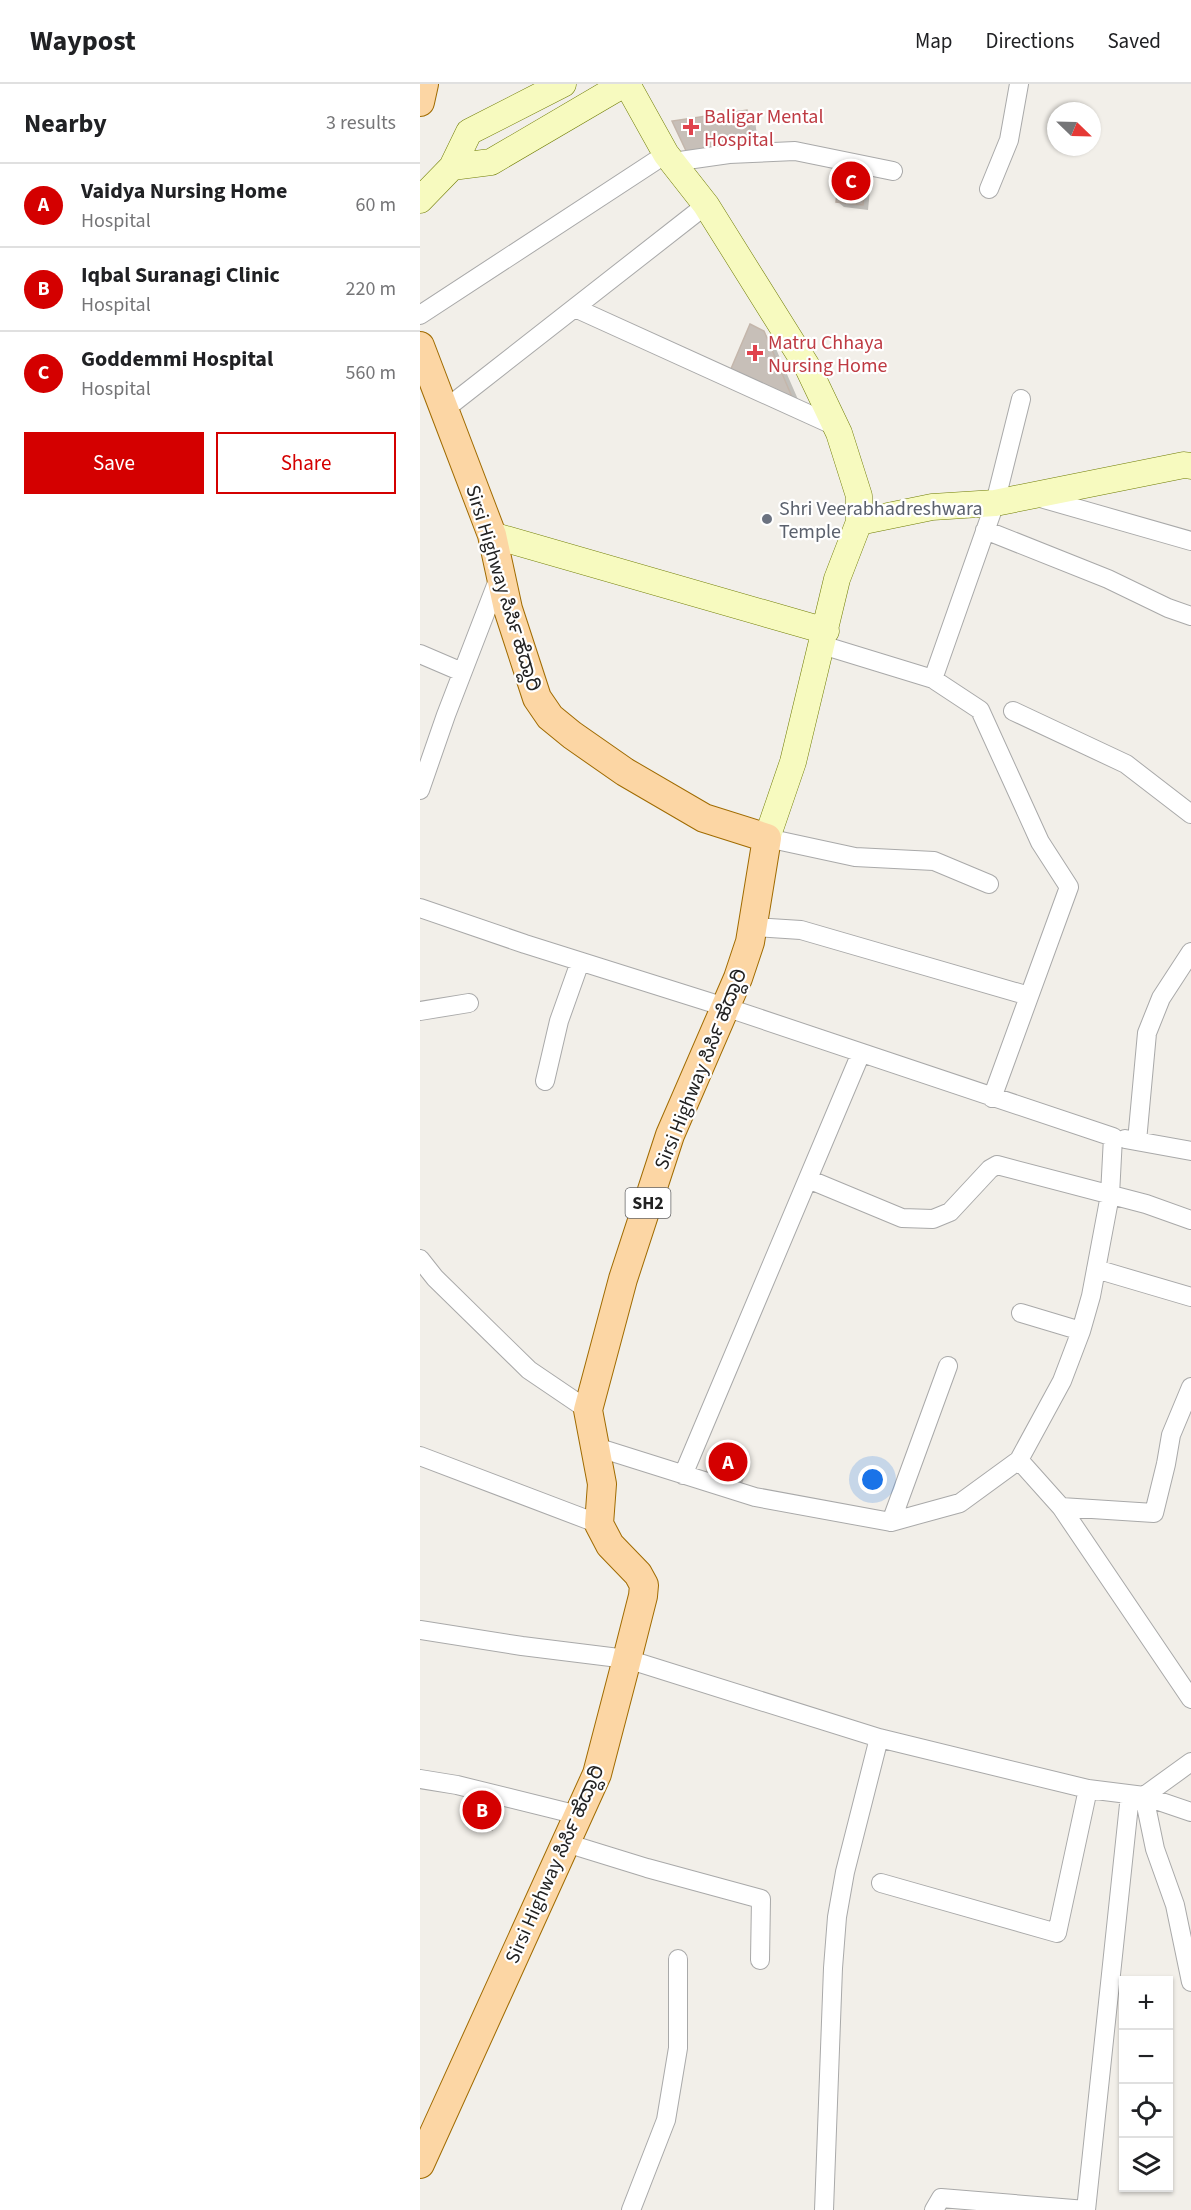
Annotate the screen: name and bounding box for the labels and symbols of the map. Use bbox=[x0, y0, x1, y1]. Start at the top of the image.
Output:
north arrow bbox=[1047, 102, 1101, 156]
place label: Baligar Mental Hospital bbox=[704, 103, 824, 154]
marker: Baligar Mental Hospital bbox=[682, 118, 700, 136]
pin: C bbox=[832, 158, 870, 204]
place label: Matru Chhaya Nursing Home bbox=[768, 329, 887, 380]
marker: Matru Chhaya Nursing Home bbox=[746, 344, 764, 362]
street label: Sirsi Highway ಸಿರ್ಸಿ ಹೆದ್ದಾರಿ bbox=[458, 482, 548, 695]
place label: Shri Veerabhadreshwara Temple bbox=[779, 495, 983, 546]
marker: Shri Veerabhadreshwara Temple bbox=[760, 512, 774, 526]
street label: Sirsi Highway ಸಿರ್ಸಿ ಹೆದ್ದಾರಿ bbox=[648, 965, 754, 1174]
road number: SH2 bbox=[626, 1188, 670, 1218]
pin: A bbox=[708, 1440, 748, 1484]
your location bbox=[858, 1465, 887, 1494]
street label: Sirsi Highway ಸಿರ್ಸಿ ಹೆದ್ದಾರಿ bbox=[499, 1761, 611, 1968]
pin: B bbox=[462, 1788, 502, 1832]

